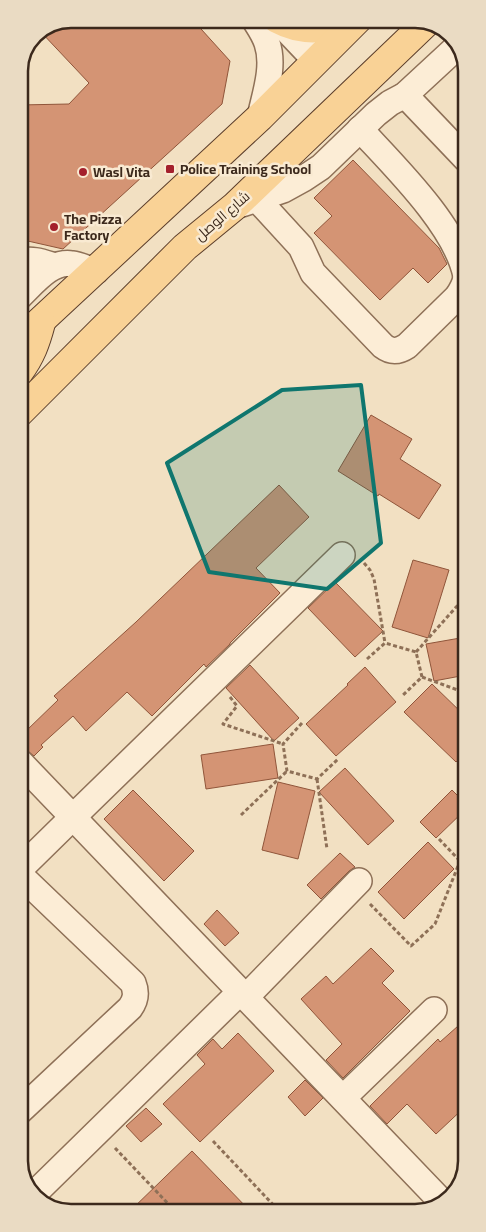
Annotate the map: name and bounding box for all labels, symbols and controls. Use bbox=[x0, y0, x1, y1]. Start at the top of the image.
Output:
place label: Police Training School bbox=[180, 156, 311, 182]
place label: Wasl Vita bbox=[93, 159, 151, 185]
marker: Police Training School bbox=[164, 163, 176, 175]
marker: Wasl Vita bbox=[77, 166, 89, 178]
street label: شارع الوصل bbox=[188, 184, 256, 248]
place label: The Pizza Factory bbox=[64, 206, 122, 248]
marker: The Pizza Factory bbox=[48, 221, 60, 233]

